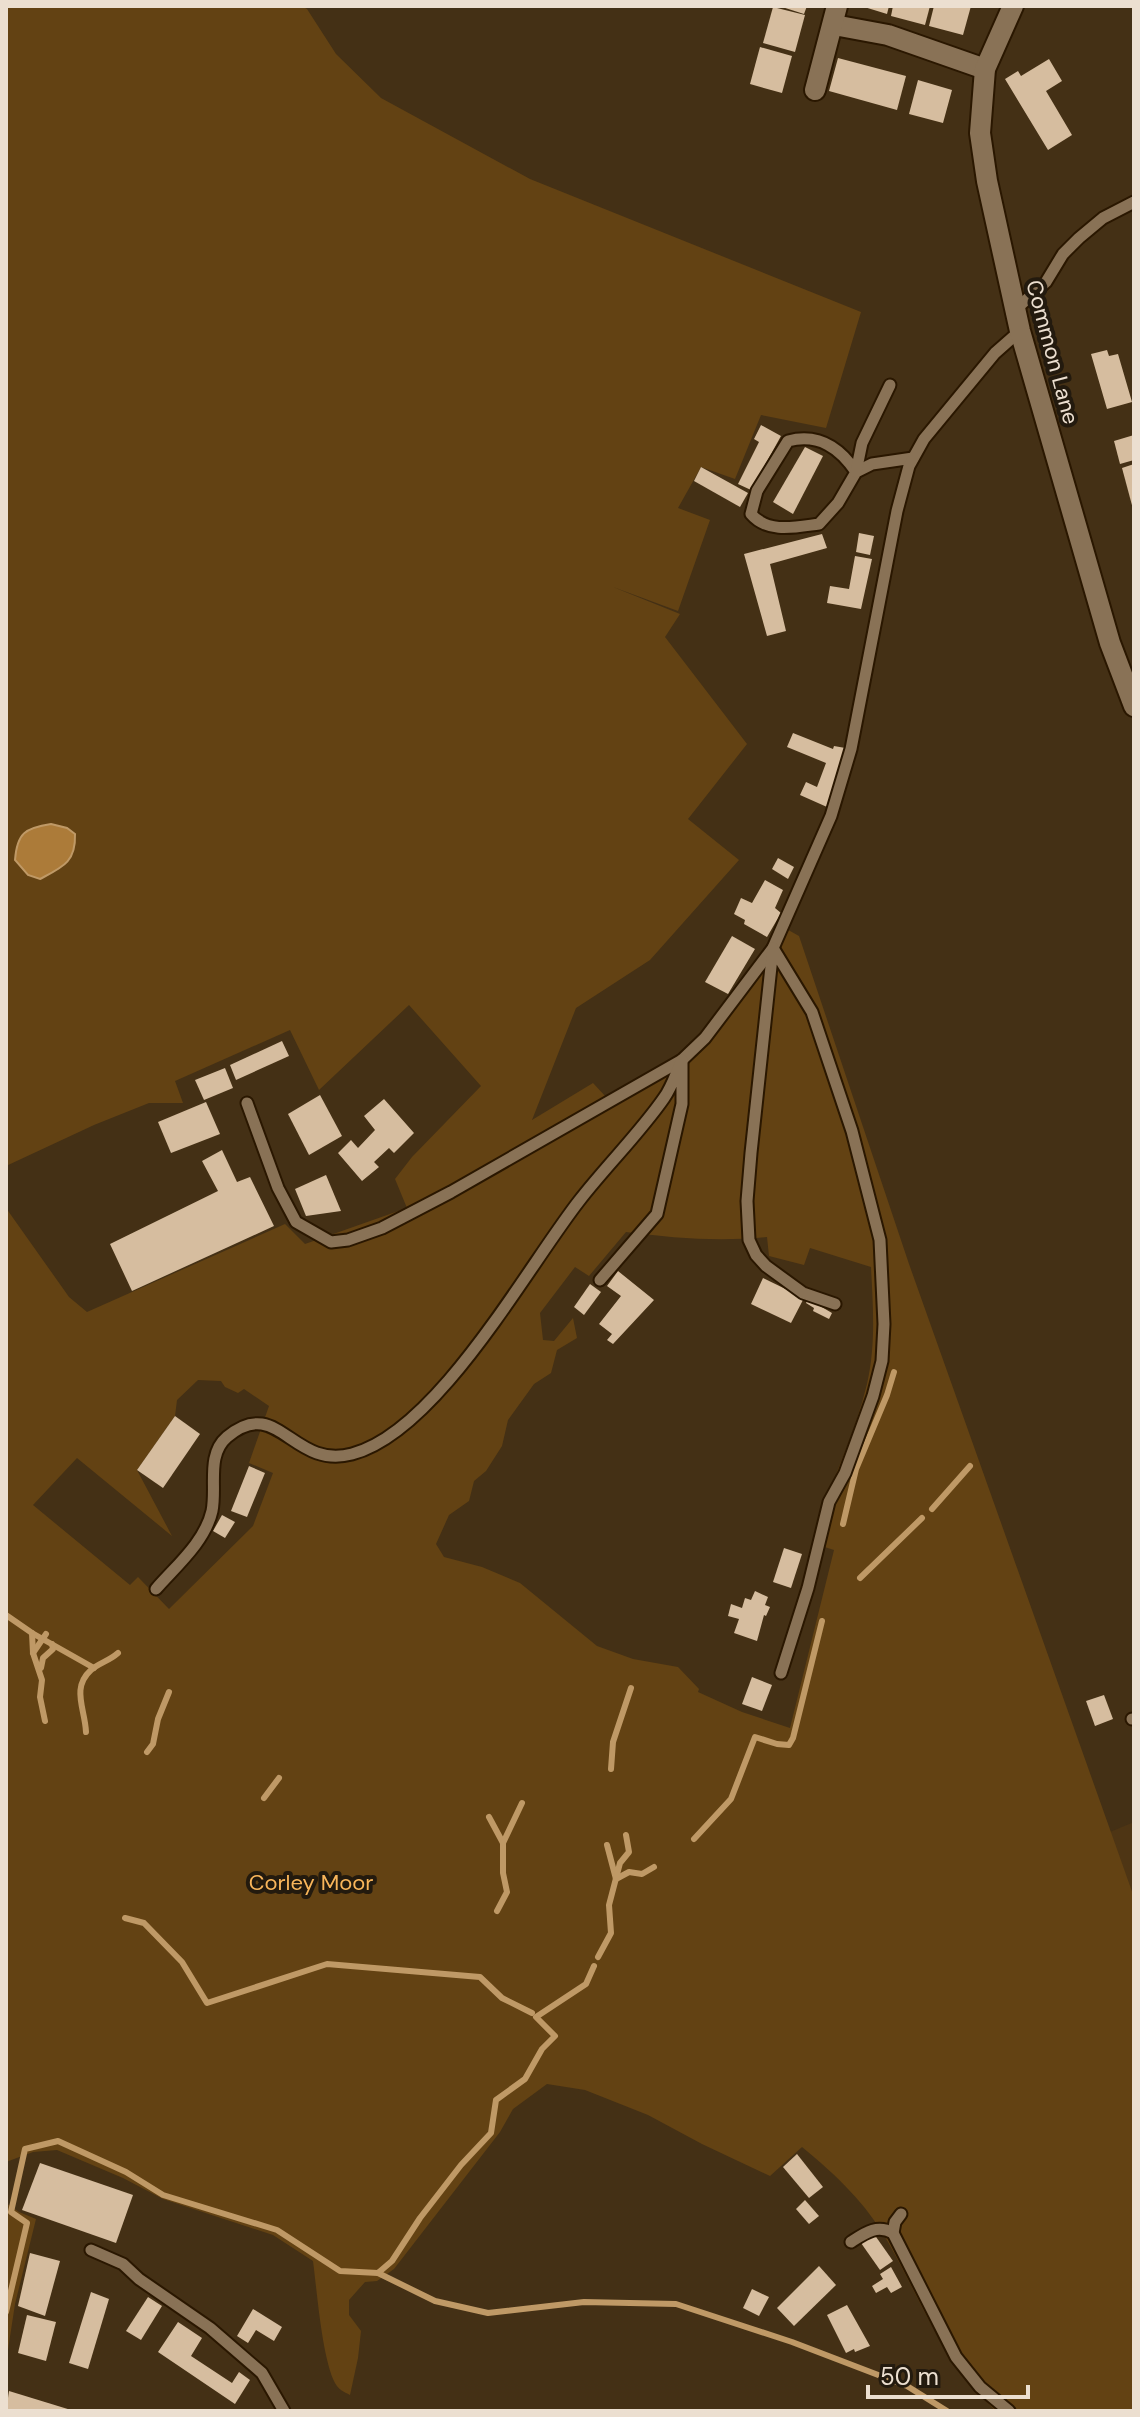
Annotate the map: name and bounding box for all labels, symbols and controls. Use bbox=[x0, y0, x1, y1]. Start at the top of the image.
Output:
street label: Common Lane bbox=[1019, 277, 1086, 427]
park label: Corley Moor bbox=[249, 1868, 373, 1897]
scale bar bbox=[868, 2349, 1028, 2399]
text: 50 m bbox=[880, 2361, 939, 2392]

